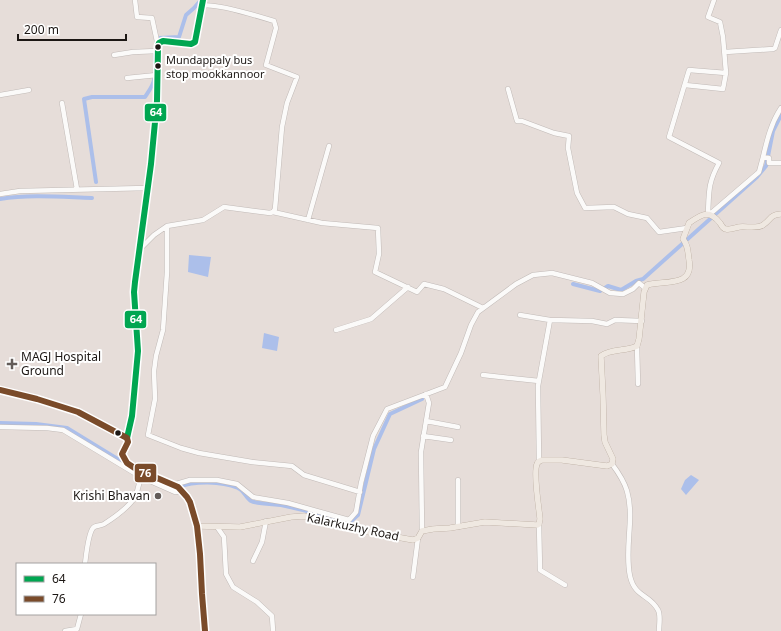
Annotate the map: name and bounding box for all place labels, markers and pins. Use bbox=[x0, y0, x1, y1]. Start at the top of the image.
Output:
unlabelled marker bbox=[153, 42, 163, 52]
place label: Mundappaly bus stop mookkannoor bbox=[166, 52, 265, 81]
marker: Mundappaly bus stop mookkannoor bbox=[153, 61, 163, 71]
place label: MAGJ Hospital Ground bbox=[21, 348, 101, 379]
marker: MAGJ Hospital Ground bbox=[6, 358, 18, 370]
unlabelled marker bbox=[113, 428, 123, 438]
place label: Krishi Bhavan bbox=[73, 487, 150, 504]
marker: Krishi Bhavan bbox=[153, 491, 163, 501]

